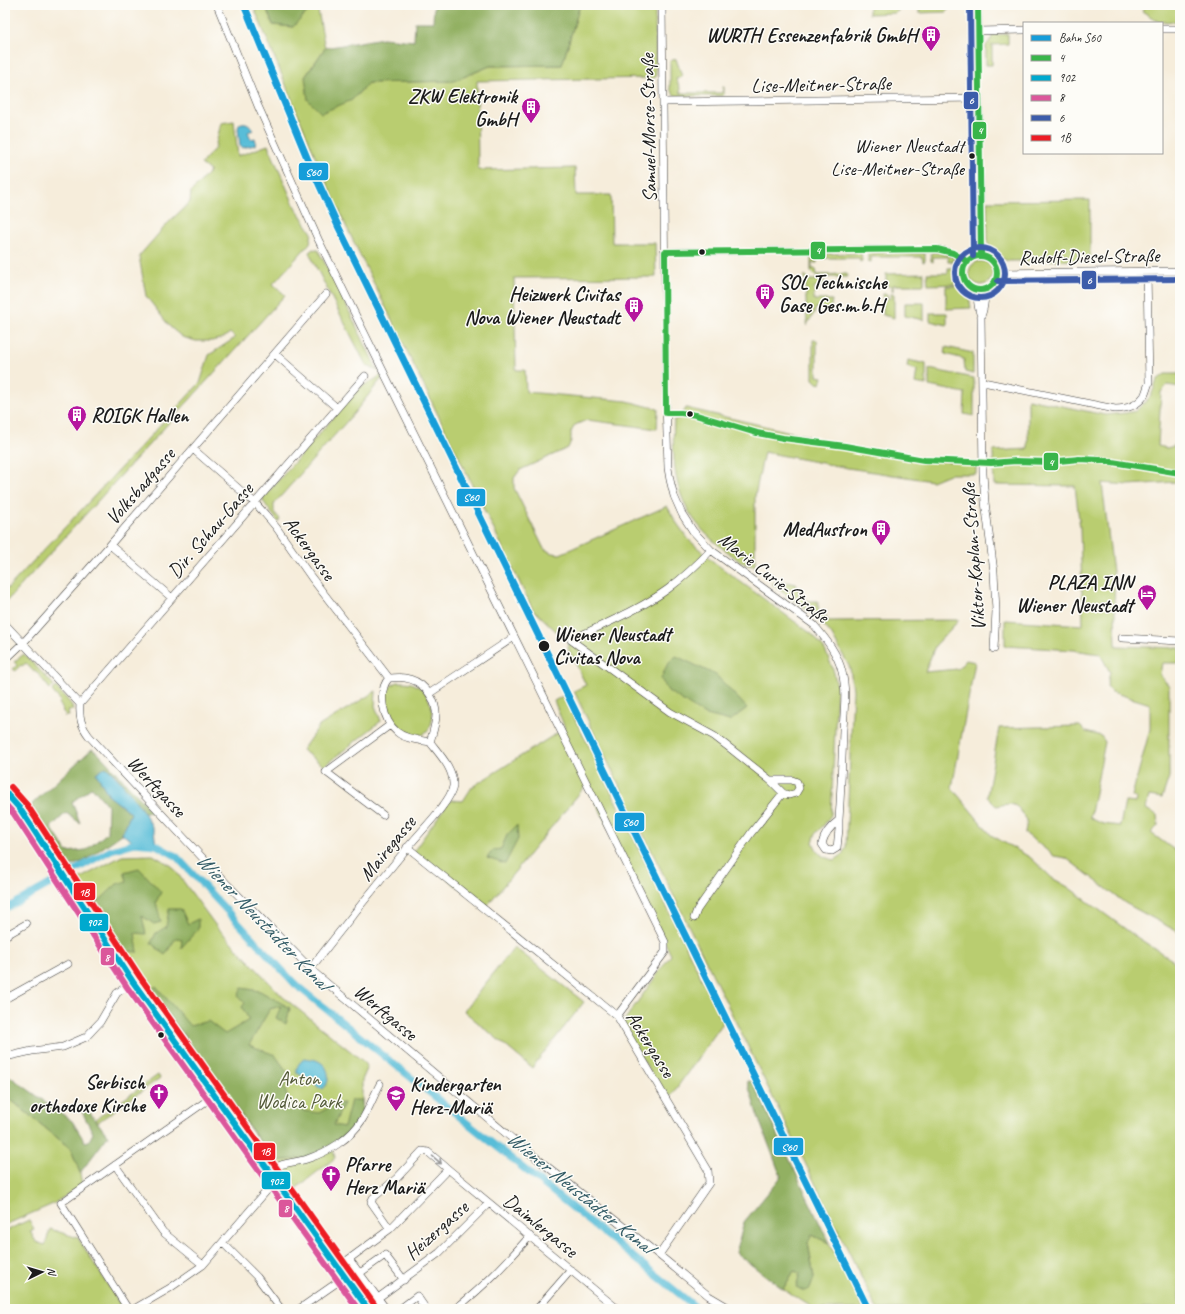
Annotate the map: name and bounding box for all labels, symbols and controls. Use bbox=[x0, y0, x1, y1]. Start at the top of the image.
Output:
legend bbox=[1023, 22, 1163, 154]
place label: WURTH Essenzenfabrik GmbH bbox=[706, 23, 921, 48]
building icon: WURTH Essenzenfabrik GmbH bbox=[920, 24, 942, 52]
text: Bahn S60 bbox=[1059, 30, 1103, 46]
text: 4 bbox=[1059, 50, 1066, 66]
street label: Samuel-Morse-Straße bbox=[635, 52, 662, 203]
text: 902 bbox=[1059, 70, 1077, 86]
street label: Lise-Meitner-Straße bbox=[751, 71, 893, 98]
place label: ZKW Elektronik GmbH bbox=[408, 84, 521, 132]
text: 8 bbox=[1059, 90, 1066, 106]
line badge: 6 bbox=[963, 91, 979, 110]
text: 6 bbox=[968, 93, 974, 107]
building icon: ZKW Elektronik GmbH bbox=[520, 96, 542, 124]
text: 6 bbox=[1059, 110, 1065, 126]
line badge: 4 bbox=[972, 121, 987, 140]
text: 4 bbox=[978, 123, 985, 137]
text: 1B bbox=[1059, 130, 1071, 146]
place label: Wiener Neustadt Lise-Meitner-Straße bbox=[831, 134, 967, 181]
marker: Wiener Neustadt Lise-Meitner-Straße bbox=[967, 151, 977, 161]
line badge: S60 bbox=[298, 162, 329, 181]
text: S60 bbox=[305, 165, 322, 179]
line badge: 4 bbox=[810, 241, 826, 260]
text: 4 bbox=[816, 243, 823, 257]
street label: Rudolf-Diesel-Straße bbox=[1018, 243, 1161, 270]
unlabelled marker bbox=[697, 247, 707, 257]
place label: SOL Technische Gase Ges.m.b.H bbox=[779, 270, 888, 318]
line badge: 6 bbox=[1081, 270, 1097, 290]
text: 6 bbox=[1086, 273, 1092, 287]
place label: Heizwerk Civitas Nova Wiener Neustadt bbox=[465, 282, 622, 330]
building icon: SOL Technische Gase Ges.m.b.H bbox=[754, 282, 776, 310]
building icon: Heizwerk Civitas Nova Wiener Neustadt bbox=[623, 295, 645, 323]
place label: ROIGK Hallen bbox=[91, 403, 190, 428]
building icon: ROIGK Hallen bbox=[66, 404, 88, 432]
unlabelled marker bbox=[685, 409, 695, 419]
street label: Volksbadgasse bbox=[100, 442, 182, 530]
line badge: 4 bbox=[1043, 452, 1059, 471]
text: 4 bbox=[1049, 455, 1056, 469]
street label: Dir. Schau-Gasse bbox=[162, 476, 260, 583]
street label: Viktor-Kaplan-Straße bbox=[956, 481, 991, 632]
line badge: S60 bbox=[456, 488, 486, 507]
text: S60 bbox=[463, 490, 480, 504]
street label: Ackergasse bbox=[278, 511, 342, 587]
place label: MedAustron bbox=[783, 517, 868, 542]
building icon: MedAustron bbox=[870, 518, 892, 546]
street label: Marie Curie-Straße bbox=[713, 526, 835, 629]
place label: PLAZA INN Wiener Neustadt bbox=[1016, 570, 1136, 618]
hotel icon: PLAZA INN Wiener Neustadt bbox=[1136, 583, 1158, 611]
place label: Wiener Neustadt Civitas Nova bbox=[554, 622, 674, 670]
marker: Wiener Neustadt Civitas Nova bbox=[537, 639, 551, 653]
street label: Werftgasse bbox=[122, 750, 192, 823]
street label: Mairegasse bbox=[354, 810, 422, 886]
line badge: S60 bbox=[614, 812, 645, 832]
text: S60 bbox=[622, 815, 639, 829]
water label: Wiener Neustädter Kanal bbox=[191, 847, 340, 1000]
line badge: 1B bbox=[73, 882, 96, 901]
text: 1B bbox=[79, 885, 91, 899]
line badge: 902 bbox=[79, 913, 109, 932]
text: 902 bbox=[87, 915, 102, 929]
line badge: 8 bbox=[100, 947, 115, 966]
text: 8 bbox=[105, 950, 112, 964]
street label: Werftgasse bbox=[349, 979, 424, 1047]
street label: Ackergasse bbox=[621, 1007, 681, 1083]
unlabelled marker bbox=[156, 1030, 166, 1040]
park label: Anton Wodica Park bbox=[257, 1066, 343, 1114]
place label: Serbisch orthodoxe Kirche bbox=[29, 1070, 146, 1118]
place label: Kindergarten Herz-Mariä bbox=[410, 1072, 502, 1120]
church icon: Serbisch orthodoxe Kirche bbox=[148, 1082, 170, 1110]
school or university icon: Kindergarten Herz-Mariä bbox=[385, 1084, 407, 1112]
water label: Wiener Neustädter Kanal bbox=[502, 1125, 663, 1263]
line badge: S60 bbox=[773, 1137, 804, 1156]
text: S60 bbox=[781, 1140, 798, 1154]
line badge: 1B bbox=[253, 1142, 276, 1161]
text: 1B bbox=[260, 1144, 272, 1158]
place label: Pfarre Herz Mariä bbox=[345, 1152, 426, 1200]
one-way arrow bbox=[432, 1156, 443, 1165]
church icon: Pfarre Herz Mariä bbox=[320, 1164, 342, 1192]
line badge: 902 bbox=[261, 1171, 291, 1190]
text: 902 bbox=[269, 1174, 284, 1188]
street label: Daimlergasse bbox=[499, 1188, 584, 1264]
street label: Heizergasse bbox=[399, 1194, 475, 1266]
line badge: 8 bbox=[278, 1199, 293, 1218]
text: 8 bbox=[284, 1201, 291, 1215]
north arrow bbox=[22, 1252, 62, 1292]
text: N bbox=[45, 1267, 59, 1277]

